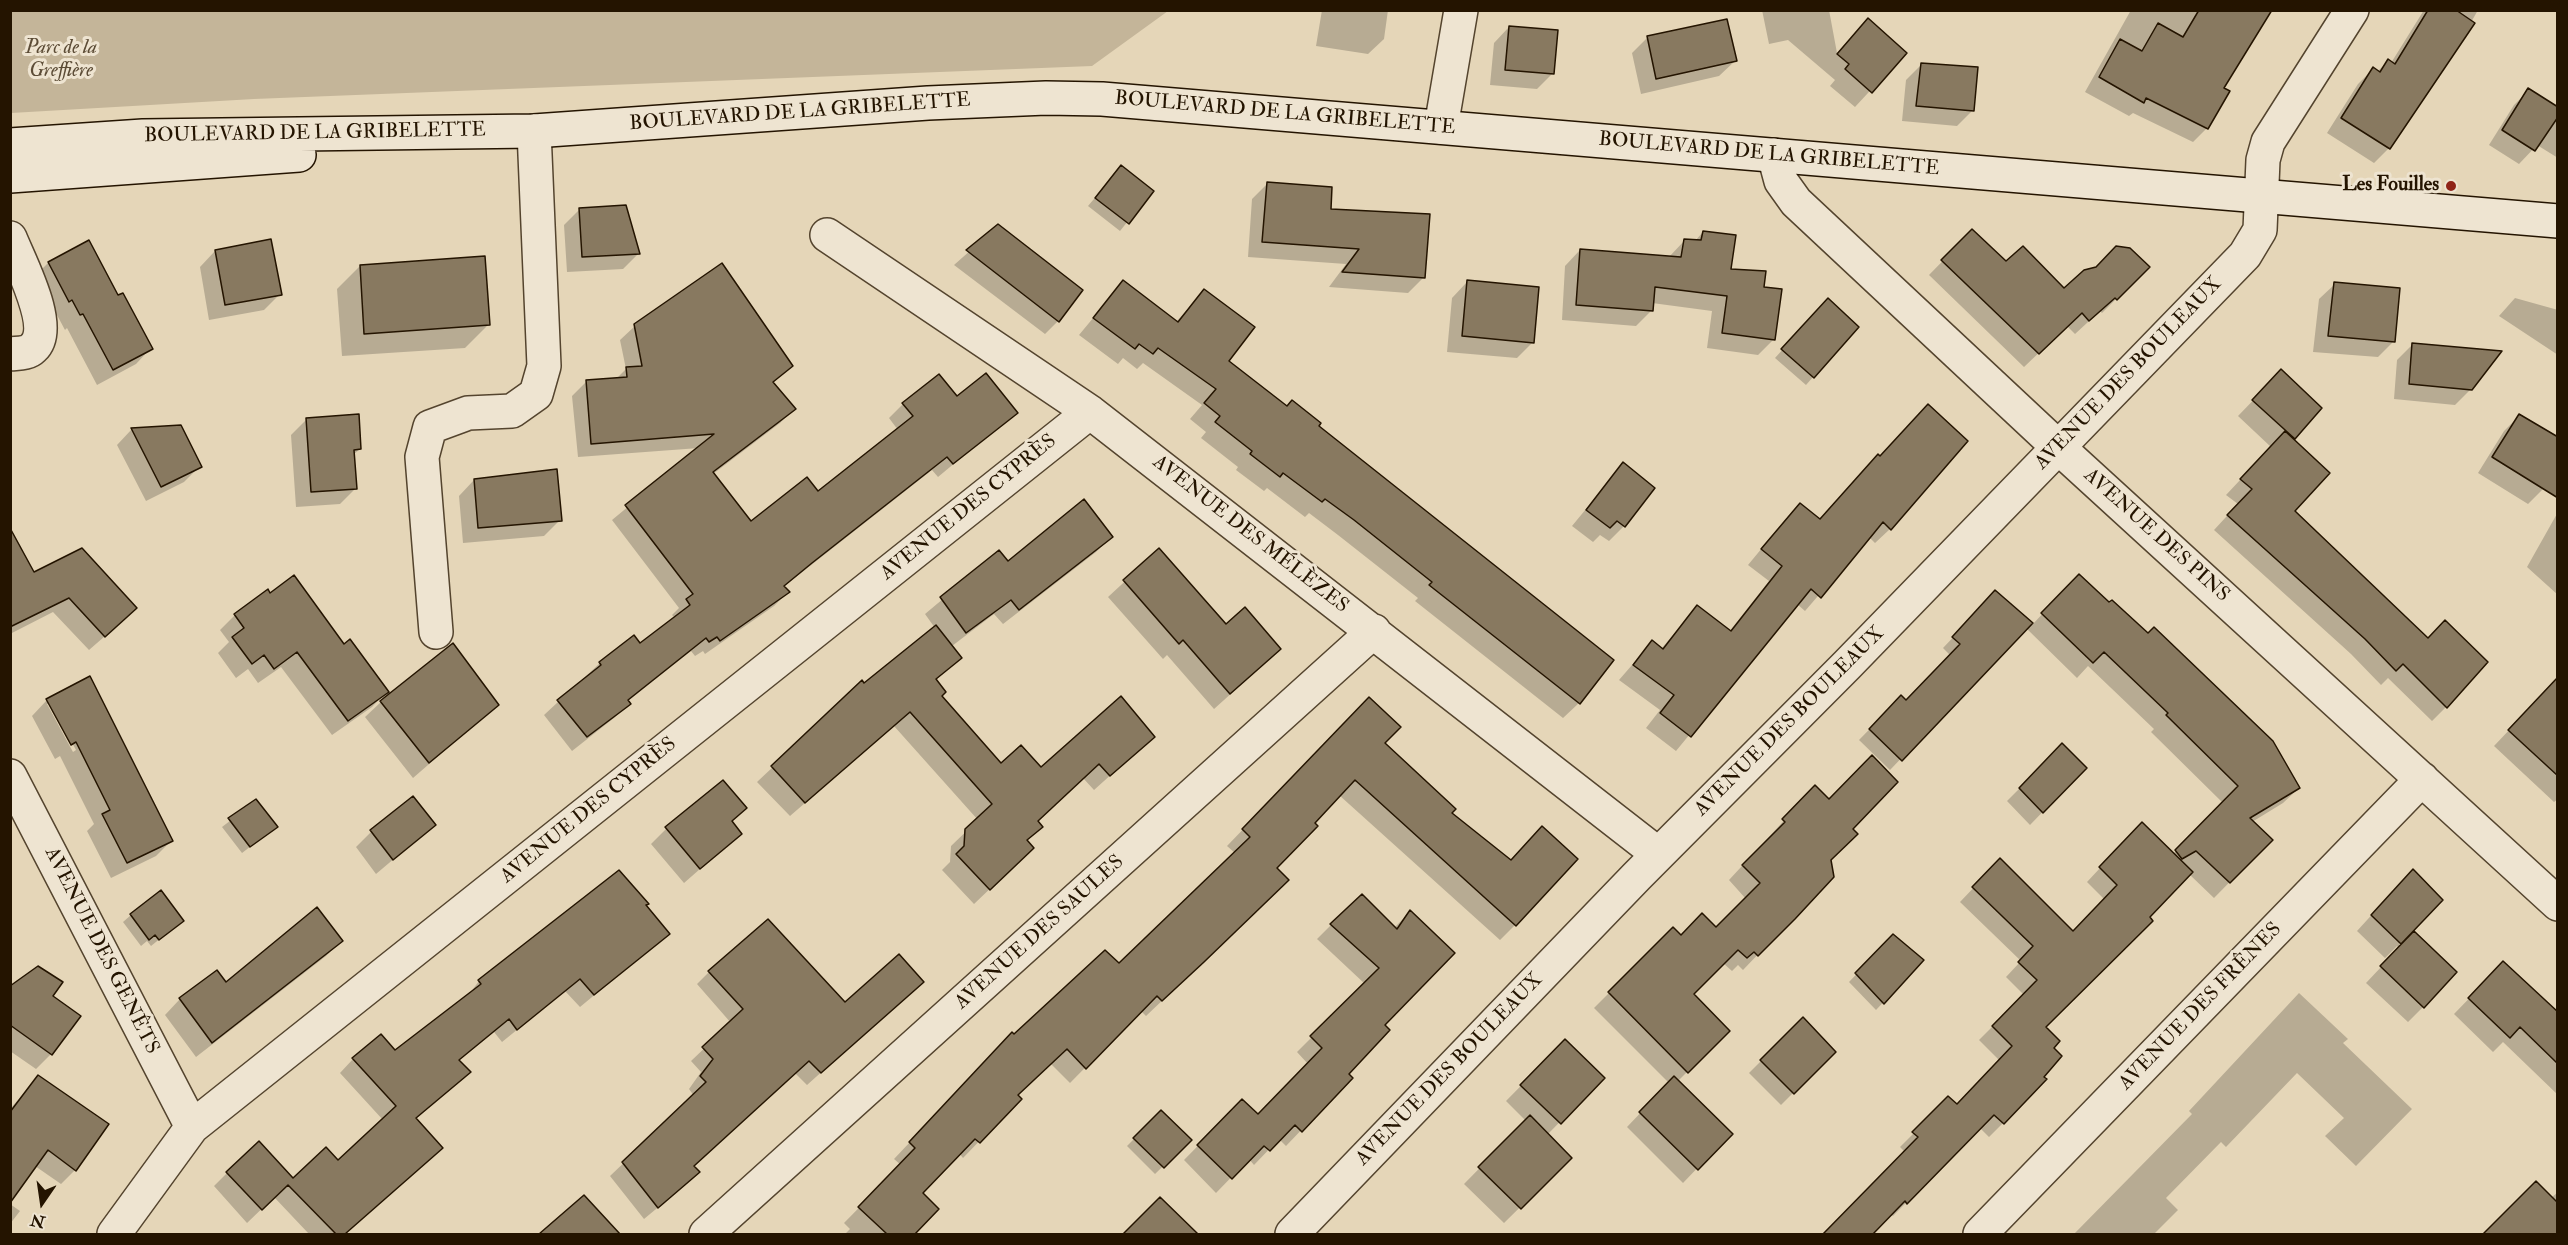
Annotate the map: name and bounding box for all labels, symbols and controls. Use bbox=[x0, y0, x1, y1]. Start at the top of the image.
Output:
park label: Parc de la Greffière bbox=[25, 37, 97, 84]
street label: BOULEVARD DE LA GRIBELETTE bbox=[1114, 87, 1456, 141]
street label: BOULEVARD DE LA GRIBELETTE bbox=[629, 89, 971, 137]
street label: BOULEVARD DE LA GRIBELETTE bbox=[144, 119, 486, 149]
street label: BOULEVARD DE LA GRIBELETTE bbox=[1598, 128, 1940, 182]
place label: Les Fouilles bbox=[2342, 174, 2439, 198]
marker: Les Fouilles bbox=[2444, 179, 2458, 193]
street label: AVENUE DES BOULEAUX bbox=[2031, 273, 2227, 475]
street label: AVENUE DES CYPRÈS bbox=[876, 430, 1062, 586]
street label: AVENUE DES MÉLÈZES bbox=[1147, 451, 1353, 619]
street label: AVENUE DES PINS bbox=[2078, 464, 2234, 608]
street label: AVENUE DES BOULEAUX bbox=[1690, 622, 1890, 822]
street label: AVENUE DES CYPRÈS bbox=[496, 733, 682, 889]
street label: AVENUE DES GENÊTS bbox=[38, 844, 164, 1058]
street label: AVENUE DES SAULES bbox=[951, 851, 1129, 1015]
street label: AVENUE DES FRÊNES bbox=[2115, 918, 2287, 1096]
street label: AVENUE DES BOULEAUX bbox=[1352, 969, 1548, 1171]
north arrow bbox=[12, 1173, 72, 1233]
text: N bbox=[29, 1209, 47, 1232]

